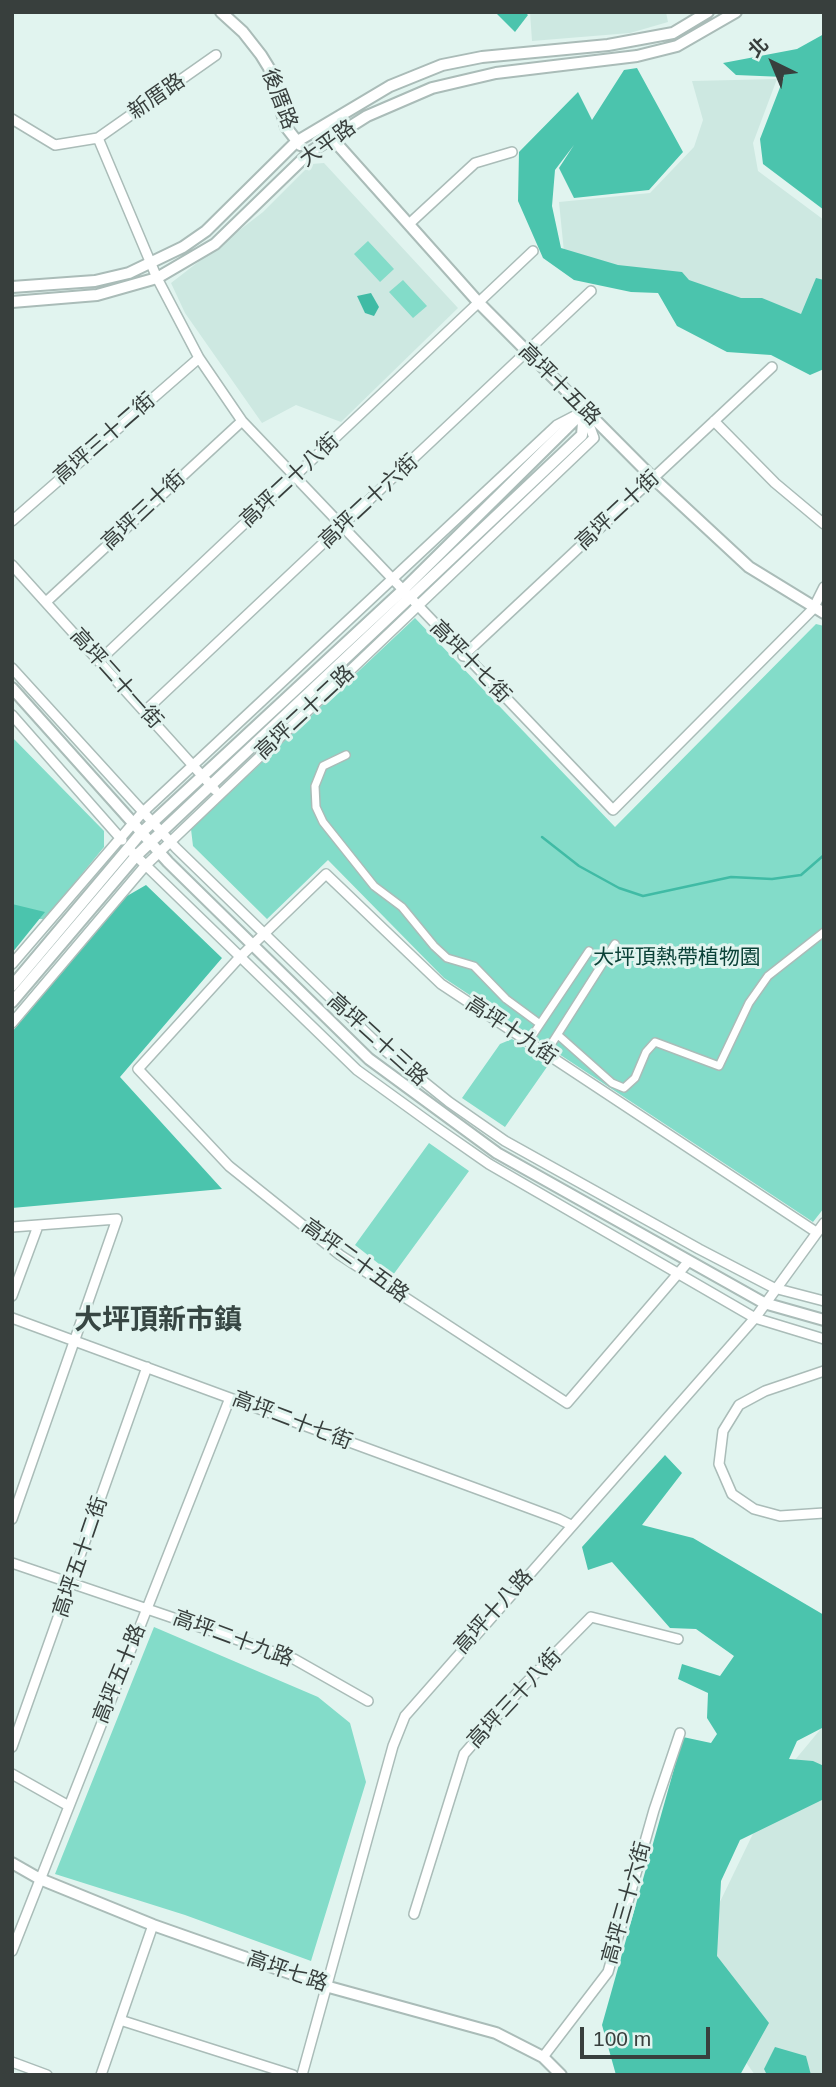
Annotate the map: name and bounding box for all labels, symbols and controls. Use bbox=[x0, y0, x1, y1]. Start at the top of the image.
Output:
north arrow bbox=[738, 28, 808, 98]
text: 北 bbox=[744, 33, 772, 61]
street label: 後厝路 bbox=[256, 65, 302, 133]
street label: 新厝路 bbox=[124, 69, 190, 125]
street label: 大平路 bbox=[295, 115, 361, 173]
street label: 高坪十五路 bbox=[513, 339, 605, 431]
street label: 高坪三十二街 bbox=[49, 388, 161, 490]
street label: 高坪二十八街 bbox=[235, 429, 345, 533]
street label: 高坪二十六街 bbox=[314, 450, 424, 554]
street label: 高坪三十街 bbox=[97, 466, 191, 556]
street label: 高坪二十街 bbox=[571, 466, 665, 556]
street label: 高坪十七街 bbox=[424, 615, 516, 709]
street label: 高坪二十一街 bbox=[64, 624, 168, 734]
street label: 高坪二十二路 bbox=[250, 661, 360, 765]
park label: 大坪頂熱帶植物園 bbox=[593, 945, 761, 971]
street label: 高坪二十三路 bbox=[322, 988, 432, 1092]
street label: 高坪十九街 bbox=[460, 991, 562, 1071]
street label: 高坪二十五路 bbox=[297, 1214, 413, 1308]
district label: 大坪頂新市鎮 bbox=[74, 1304, 242, 1338]
street label: 高坪二十七街 bbox=[229, 1387, 355, 1455]
street label: 高坪五十二街 bbox=[49, 1493, 113, 1621]
street label: 高坪十八路 bbox=[450, 1565, 538, 1659]
street label: 高坪二十九路 bbox=[169, 1606, 297, 1672]
street label: 高坪五十路 bbox=[89, 1621, 151, 1727]
street label: 高坪三十八街 bbox=[463, 1644, 567, 1754]
street label: 高坪三十六街 bbox=[598, 1839, 656, 1967]
street label: 高坪七路 bbox=[243, 1946, 331, 1998]
scale bar bbox=[584, 2014, 714, 2058]
text: 100 m bbox=[593, 2027, 651, 2050]

